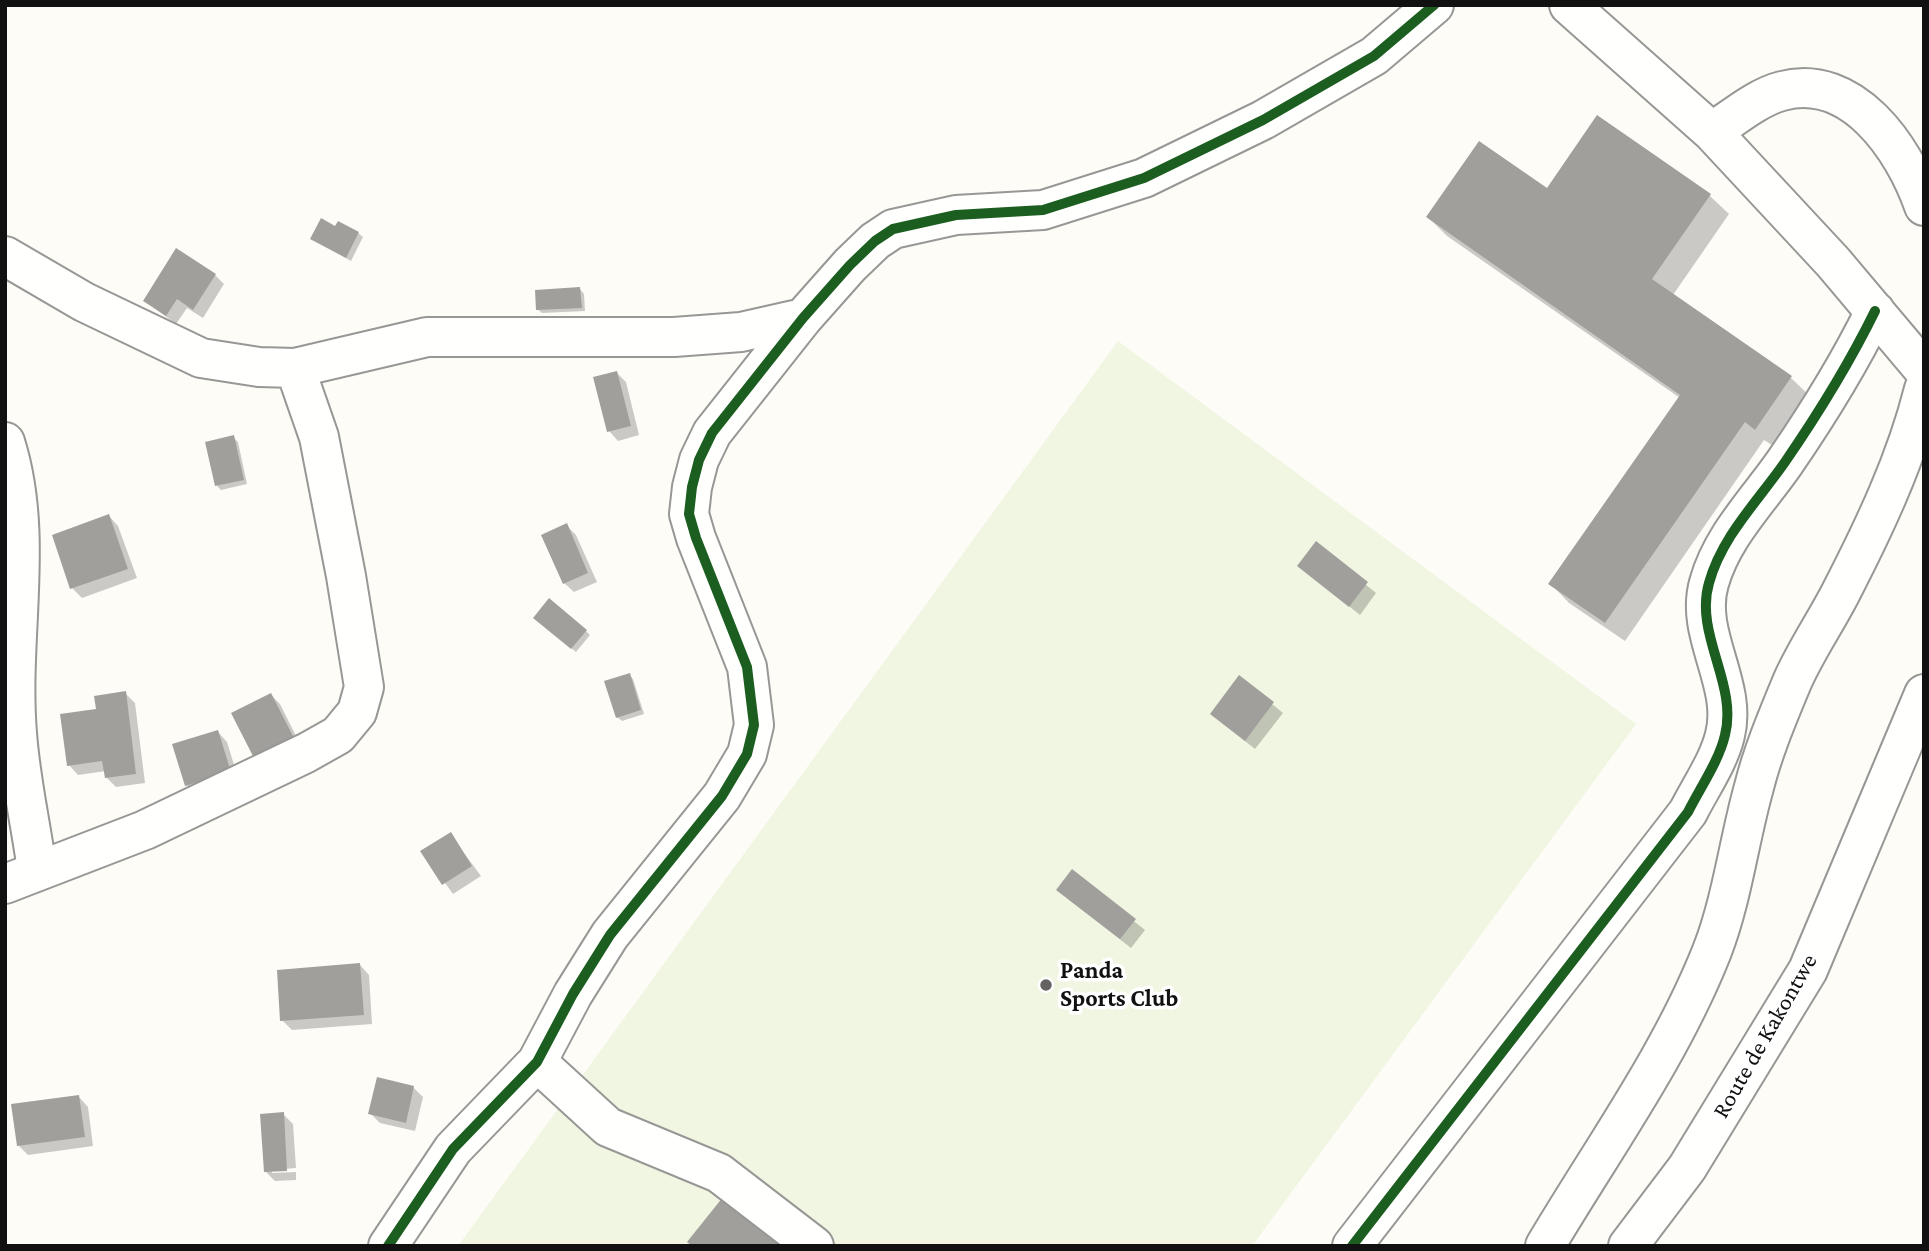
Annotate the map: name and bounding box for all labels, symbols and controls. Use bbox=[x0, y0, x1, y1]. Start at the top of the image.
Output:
street label: Route de Kakontwe bbox=[1706, 949, 1824, 1123]
place label: Panda Sports Club bbox=[1060, 957, 1178, 1013]
marker: Panda Sports Club bbox=[1038, 977, 1054, 993]

